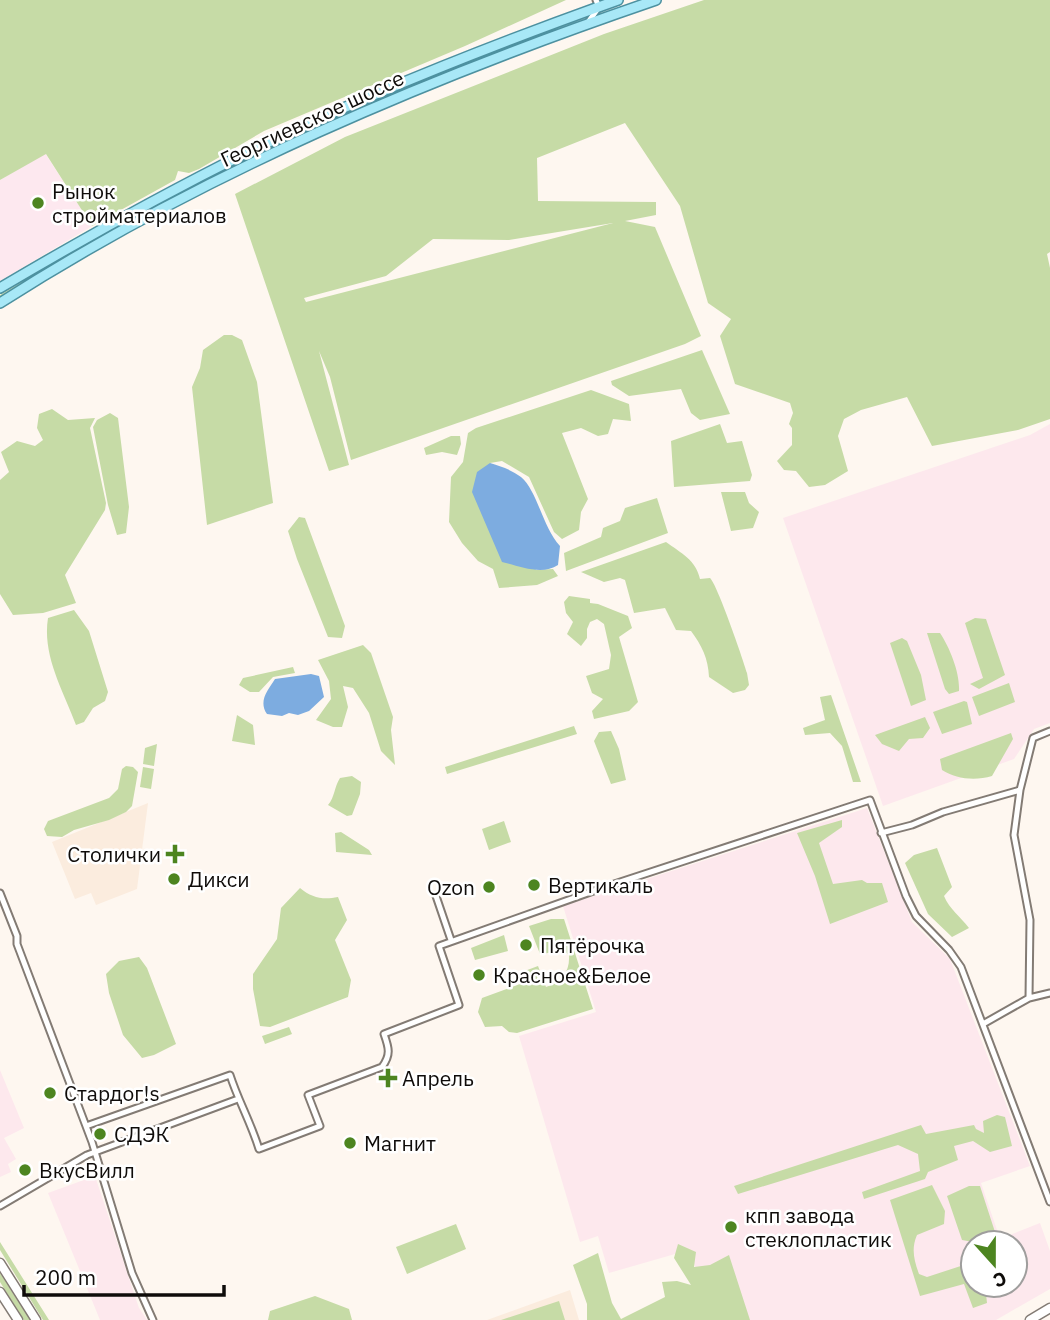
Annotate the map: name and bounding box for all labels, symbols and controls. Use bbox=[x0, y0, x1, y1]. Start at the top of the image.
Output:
street label: Георгиевское шоссе bbox=[216, 63, 408, 173]
place label: Рынок стройматериалов bbox=[52, 177, 227, 229]
marker: Рынок стройматериалов bbox=[30, 195, 46, 211]
place label: Столички bbox=[67, 840, 161, 868]
marker: Столички bbox=[167, 846, 183, 862]
place label: Дикси bbox=[188, 865, 250, 893]
marker: Дикси bbox=[166, 871, 182, 887]
place label: Вертикаль bbox=[548, 871, 653, 899]
place label: Ozon bbox=[427, 873, 475, 901]
marker: Вертикаль bbox=[526, 877, 542, 893]
marker: Ozon bbox=[481, 879, 497, 895]
place label: Пятёрочка bbox=[540, 931, 645, 959]
marker: Пятёрочка bbox=[518, 937, 534, 953]
place label: Красное&Белое bbox=[493, 961, 651, 989]
marker: Красное&Белое bbox=[471, 967, 487, 983]
place label: Апрель bbox=[402, 1064, 474, 1092]
marker: Апрель bbox=[380, 1070, 396, 1086]
place label: Стардог!s bbox=[64, 1079, 160, 1107]
marker: Стардог!s bbox=[42, 1085, 58, 1101]
place label: СДЭК bbox=[114, 1120, 169, 1148]
marker: СДЭК bbox=[92, 1126, 108, 1142]
place label: Магнит bbox=[364, 1129, 436, 1157]
marker: Магнит bbox=[342, 1135, 358, 1151]
place label: ВкусВилл bbox=[39, 1156, 135, 1184]
marker: ВкусВилл bbox=[17, 1162, 33, 1178]
place label: кпп завода стеклопластик bbox=[745, 1201, 892, 1253]
marker: кпп завода стеклопластик bbox=[723, 1219, 739, 1235]
north arrow bbox=[959, 1229, 1029, 1299]
scale bar bbox=[24, 1254, 224, 1298]
text: 200 m bbox=[35, 1263, 96, 1291]
text: С bbox=[990, 1266, 1010, 1293]

